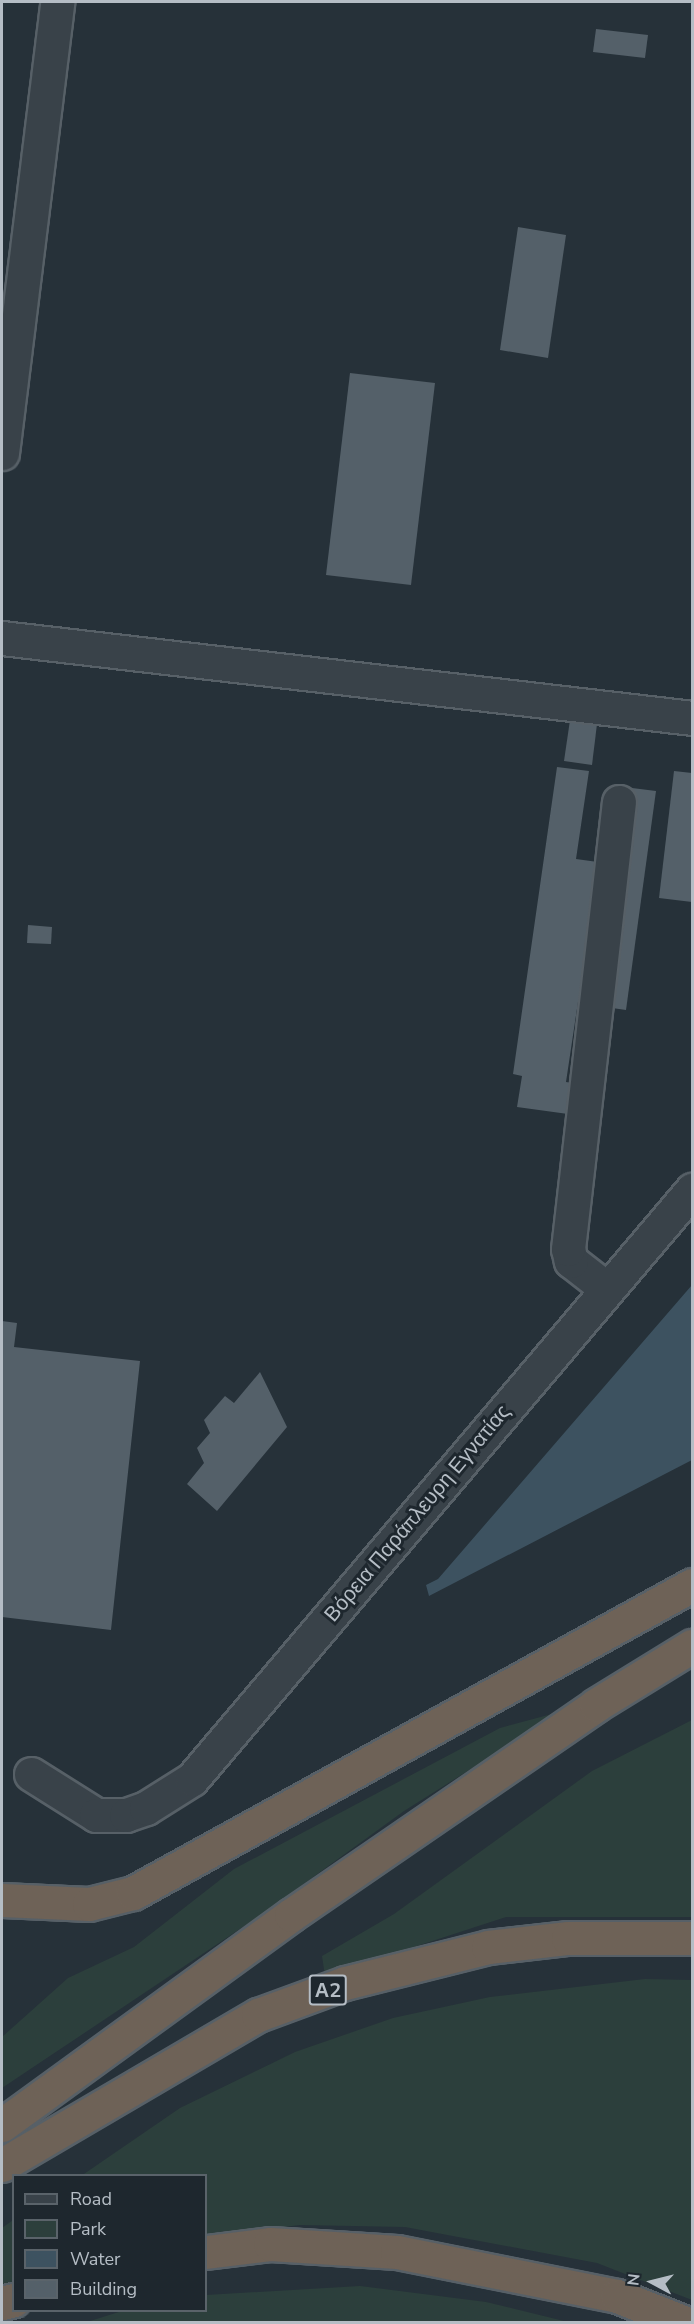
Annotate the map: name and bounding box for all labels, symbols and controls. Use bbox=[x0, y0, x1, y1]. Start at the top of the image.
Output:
street label: Βόρεια Παράπλευρη Εγνατίας bbox=[319, 1399, 515, 1627]
road number: Α2 bbox=[308, 1973, 348, 2007]
legend bbox=[12, 2174, 207, 2312]
text: Road bbox=[70, 2187, 112, 2211]
text: Park bbox=[70, 2217, 106, 2241]
text: Water bbox=[70, 2247, 121, 2271]
north arrow bbox=[622, 2252, 682, 2312]
text: N bbox=[622, 2273, 646, 2287]
text: Building bbox=[70, 2277, 137, 2301]

